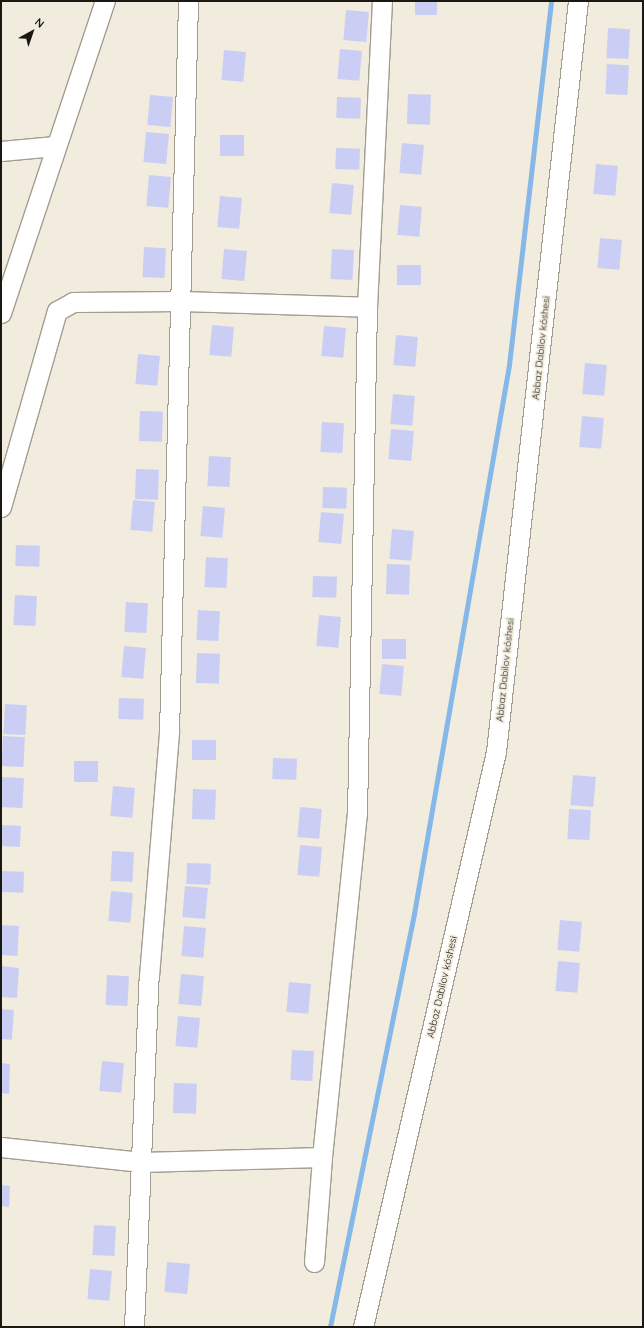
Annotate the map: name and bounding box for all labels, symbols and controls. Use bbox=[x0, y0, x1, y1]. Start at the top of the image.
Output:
north arrow bbox=[12, 12, 52, 52]
text: N bbox=[32, 15, 47, 31]
street label: Abbaz Dabilov kóshesi bbox=[530, 296, 552, 400]
street label: Abbaz Dabilov kóshesi bbox=[494, 618, 516, 722]
street label: Abbaz Dabilov kóshesi bbox=[424, 935, 460, 1039]

